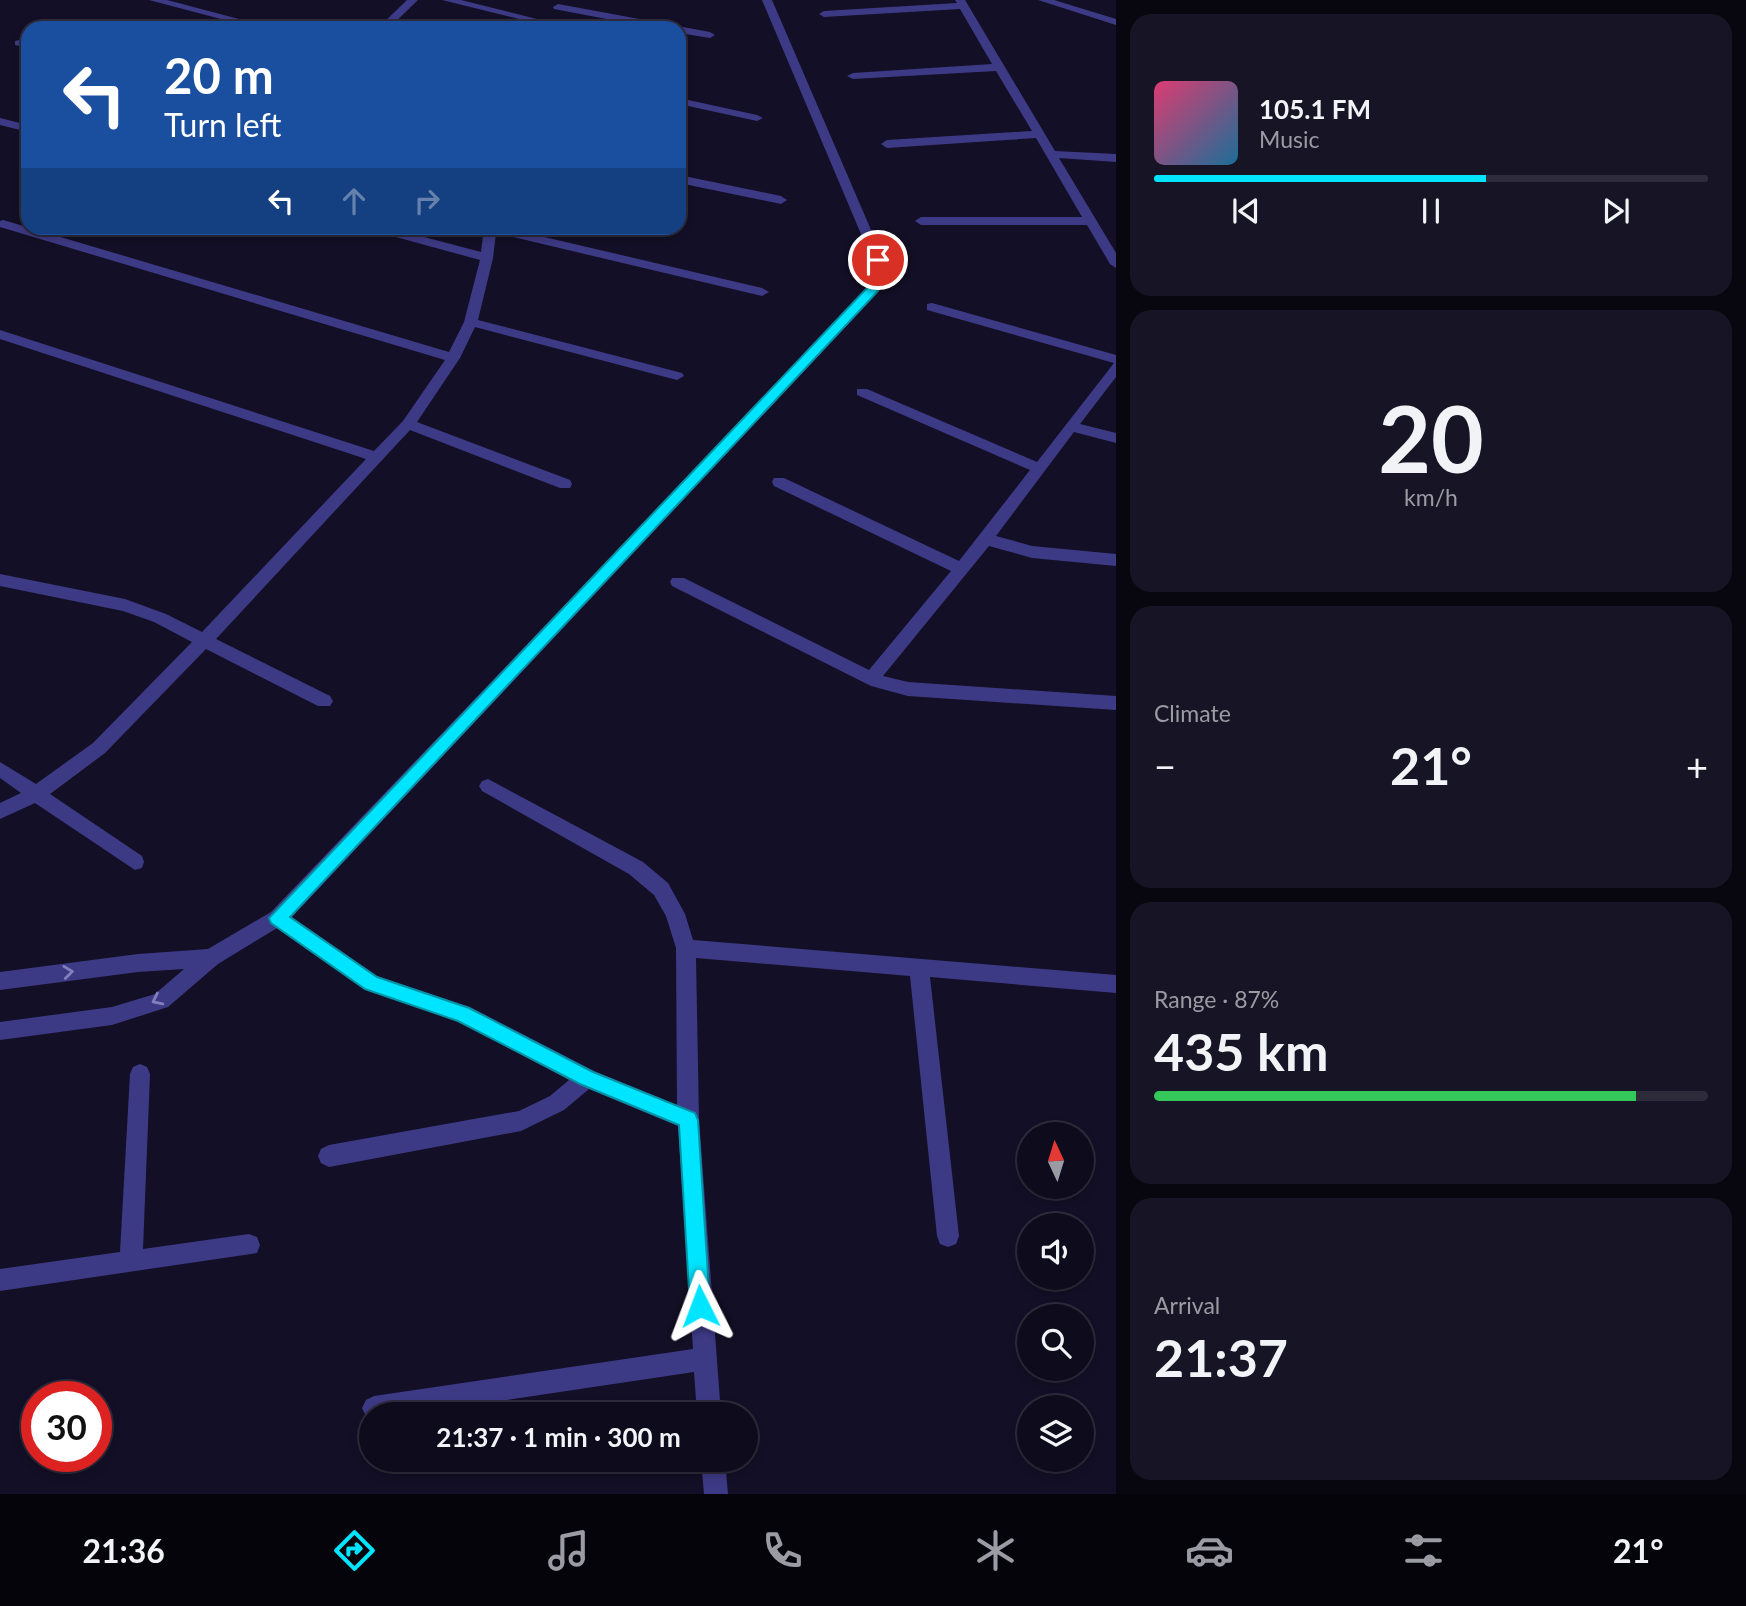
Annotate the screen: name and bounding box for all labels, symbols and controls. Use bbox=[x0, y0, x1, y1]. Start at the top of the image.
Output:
text: 20 m bbox=[164, 46, 274, 104]
icon: left bbox=[49, 49, 140, 140]
text: 105.1 FM bbox=[1259, 93, 1371, 125]
text: Turn left bbox=[164, 105, 281, 144]
text: Music bbox=[1259, 125, 1319, 153]
icon: left bbox=[262, 182, 300, 220]
icon: ahead bbox=[335, 182, 373, 220]
icon: right bbox=[408, 182, 446, 220]
icon: previous bbox=[1227, 192, 1265, 230]
icon: pause bbox=[1412, 192, 1450, 230]
icon: next bbox=[1597, 192, 1635, 230]
pin bbox=[848, 230, 908, 290]
icon: arrive bbox=[859, 241, 897, 279]
text: 20 bbox=[1378, 383, 1484, 492]
text: km/h bbox=[1404, 483, 1458, 511]
text: Climate bbox=[1154, 699, 1231, 727]
text: 21° bbox=[1390, 734, 1472, 796]
text: − bbox=[1154, 743, 1176, 789]
text: + bbox=[1686, 743, 1708, 789]
one-way arrow bbox=[62, 965, 74, 980]
text: Range · 87% bbox=[1154, 985, 1279, 1013]
one-way arrow bbox=[152, 991, 165, 1005]
text: 435 km bbox=[1154, 1020, 1328, 1082]
north arrow bbox=[1017, 1122, 1094, 1199]
map controls bbox=[1017, 1122, 1094, 1472]
button: sound bbox=[1017, 1213, 1094, 1290]
position arrow bbox=[663, 1269, 737, 1343]
text: Arrival bbox=[1154, 1291, 1220, 1319]
button: search bbox=[1017, 1304, 1094, 1381]
text: 21:37 bbox=[1154, 1326, 1288, 1388]
speed limit sign: 30 bbox=[21, 1381, 112, 1472]
button: layers bbox=[1017, 1395, 1094, 1472]
text: 21:37 · 1 min · 300 m bbox=[436, 1421, 681, 1453]
icon: directions bbox=[330, 1526, 379, 1575]
icon: music bbox=[544, 1526, 593, 1575]
icon: phone bbox=[758, 1526, 807, 1575]
icon: climate bbox=[971, 1526, 1020, 1575]
icon: car bbox=[1185, 1526, 1234, 1575]
icon: filters bbox=[1399, 1526, 1448, 1575]
text: 21:36 bbox=[82, 1531, 165, 1570]
text: 21° bbox=[1613, 1531, 1663, 1570]

